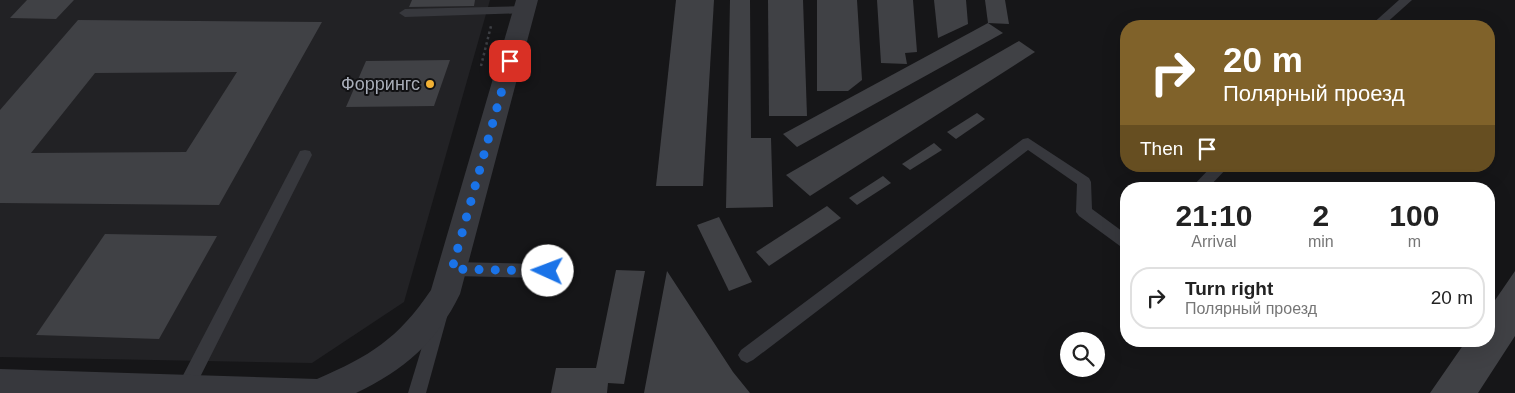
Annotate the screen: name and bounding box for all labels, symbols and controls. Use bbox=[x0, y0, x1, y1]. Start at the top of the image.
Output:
pin bbox=[489, 40, 531, 82]
icon: right bbox=[1140, 40, 1205, 105]
text: 20 m bbox=[1223, 40, 1303, 79]
icon: arrive bbox=[496, 47, 524, 75]
place label: Форрингс bbox=[341, 74, 420, 94]
marker: Форрингс bbox=[424, 78, 436, 90]
text: Полярный проезд bbox=[1223, 81, 1405, 106]
icon: arrive bbox=[1193, 135, 1221, 163]
text: Then bbox=[1140, 138, 1183, 159]
text: 21:10 bbox=[1176, 199, 1252, 232]
text: 2 bbox=[1312, 199, 1329, 232]
text: 100 bbox=[1389, 199, 1439, 232]
text: Arrival bbox=[1191, 233, 1237, 250]
text: min bbox=[1308, 233, 1334, 250]
text: m bbox=[1408, 233, 1421, 250]
position arrow bbox=[521, 244, 573, 296]
text: Turn right bbox=[1185, 278, 1273, 299]
icon: right bbox=[1142, 284, 1170, 312]
text: 20 m bbox=[1431, 287, 1473, 308]
text: Полярный проезд bbox=[1185, 300, 1317, 317]
map controls bbox=[1060, 332, 1105, 377]
button: search bbox=[1060, 332, 1105, 377]

